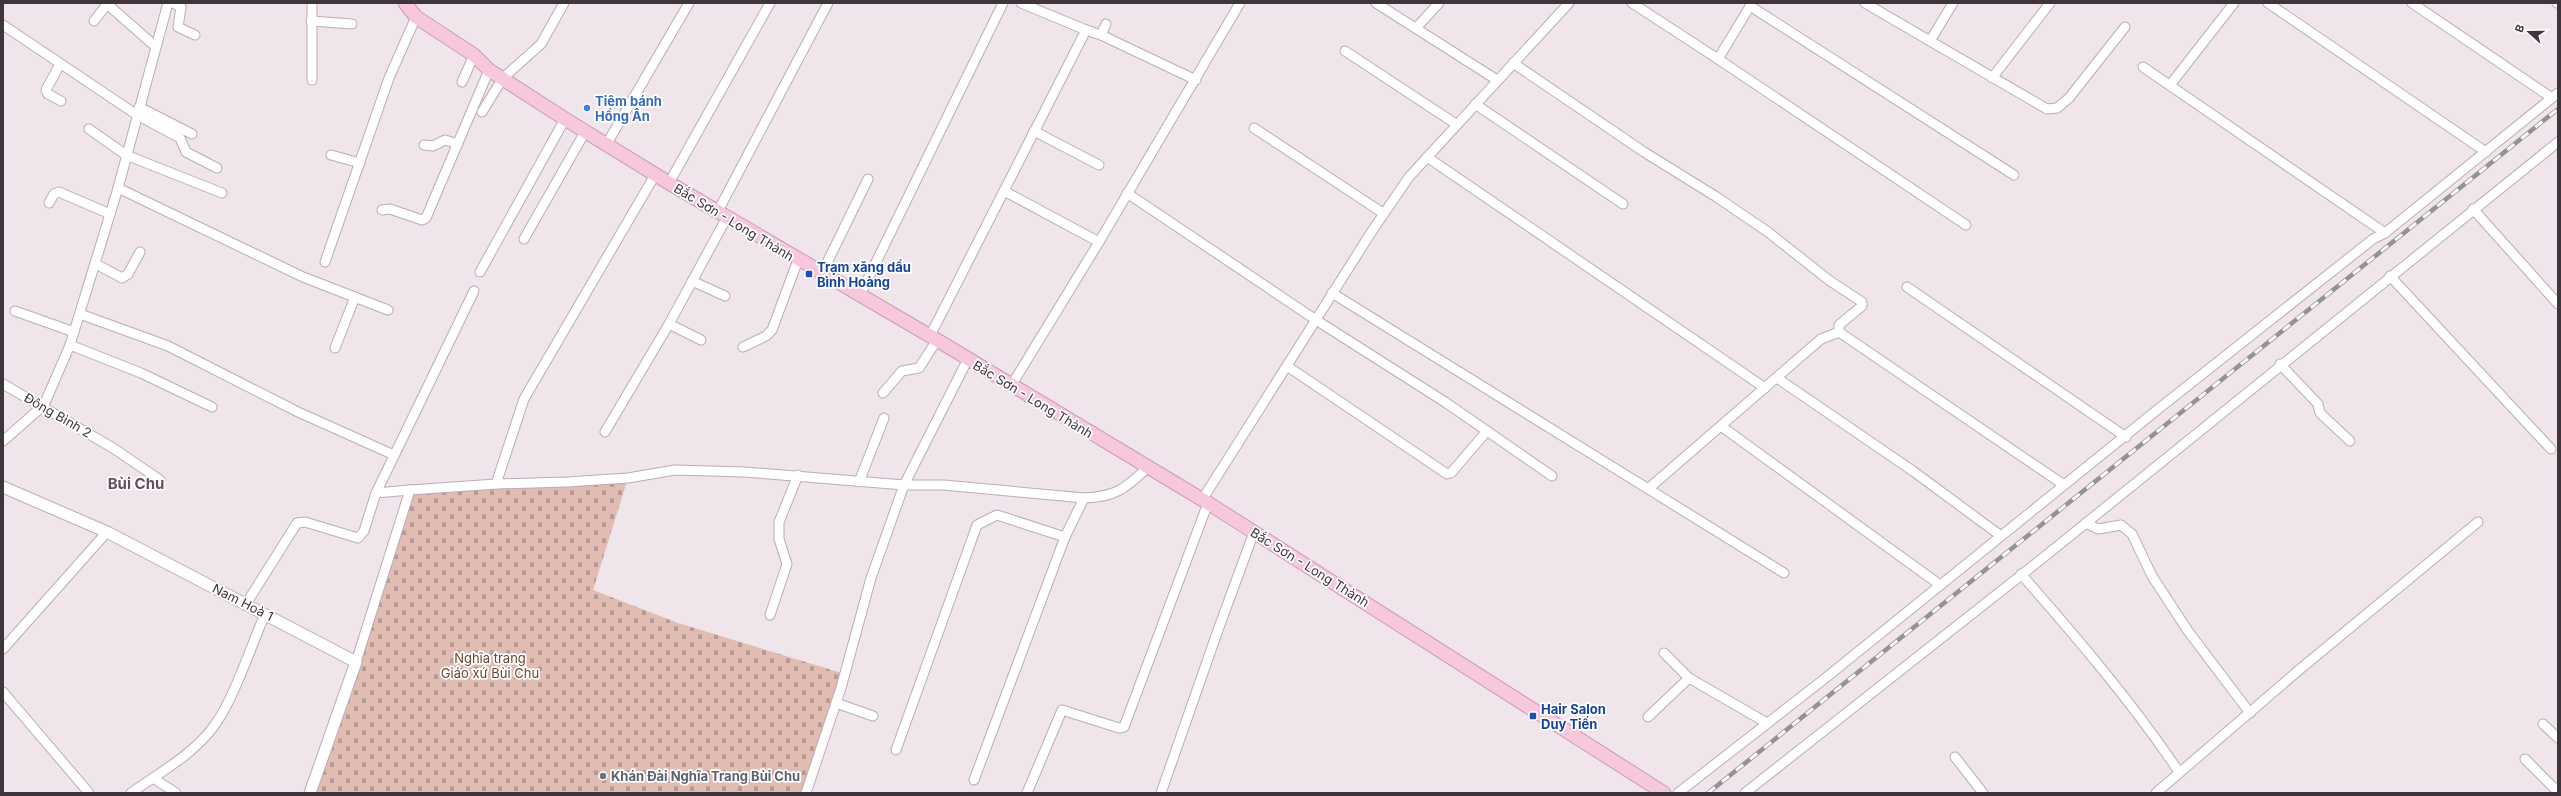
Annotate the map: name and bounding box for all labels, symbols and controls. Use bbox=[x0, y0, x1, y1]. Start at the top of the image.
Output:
north arrow bbox=[2509, 12, 2549, 52]
text: B bbox=[2512, 23, 2528, 34]
place label: Tiệm bánh Hồng Ân bbox=[595, 93, 662, 124]
marker: Tiệm bánh Hồng Ân bbox=[582, 103, 592, 113]
street label: Bắc Sơn - Long Thành bbox=[671, 180, 797, 264]
place label: Trạm xăng dầu Bình Hoàng bbox=[817, 259, 911, 290]
marker: Trạm xăng dầu Bình Hoàng bbox=[804, 269, 814, 279]
street label: Bắc Sơn - Long Thành bbox=[970, 357, 1096, 441]
street label: Đông Bình 2 bbox=[21, 389, 95, 441]
district label: Bùi Chu bbox=[108, 474, 164, 493]
street label: Bắc Sơn - Long Thành bbox=[1248, 524, 1372, 610]
street label: Nam Hoà 1 bbox=[210, 580, 276, 624]
park label: Nghĩa trang Giáo xứ Bùi Chu bbox=[441, 650, 539, 681]
place label: Hair Salon Duy Tiến bbox=[1541, 701, 1606, 732]
marker: Hair Salon Duy Tiến bbox=[1528, 711, 1538, 721]
place label: Khán Đài Nghĩa Trang Bùi Chu bbox=[611, 768, 800, 784]
marker: Khán Đài Nghĩa Trang Bùi Chu bbox=[598, 771, 608, 781]

